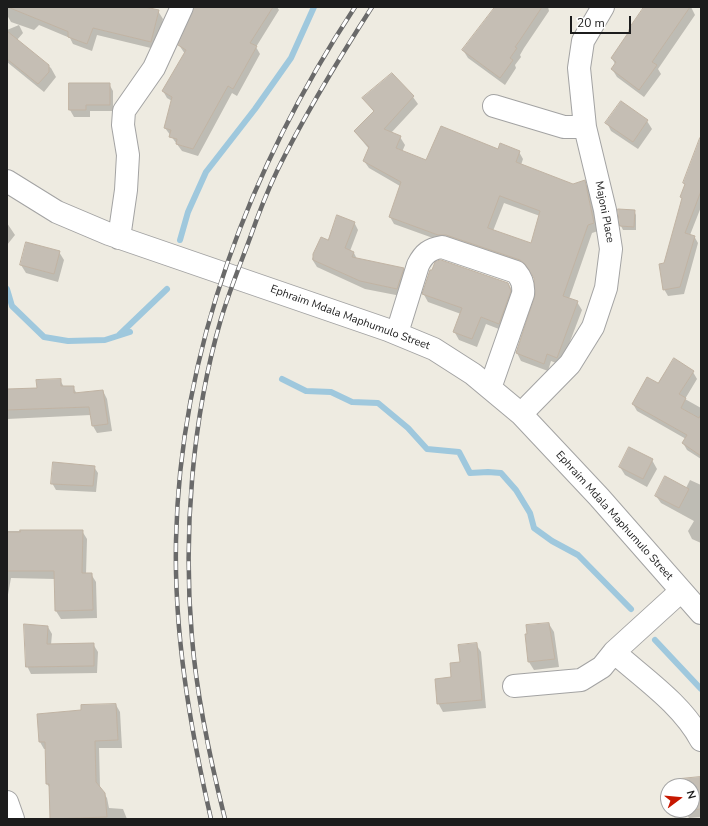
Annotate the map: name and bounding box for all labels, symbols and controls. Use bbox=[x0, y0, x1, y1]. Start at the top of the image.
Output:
scale bar bbox=[572, 8, 633, 34]
text: 20 m bbox=[577, 15, 605, 31]
street label: Majoni Place bbox=[592, 180, 616, 244]
street label: Ephraim Mdala Maphumulo Street bbox=[268, 283, 432, 353]
street label: Ephraim Mdala Maphumulo Street bbox=[553, 449, 675, 583]
north arrow bbox=[660, 778, 700, 818]
text: N bbox=[683, 789, 699, 801]

